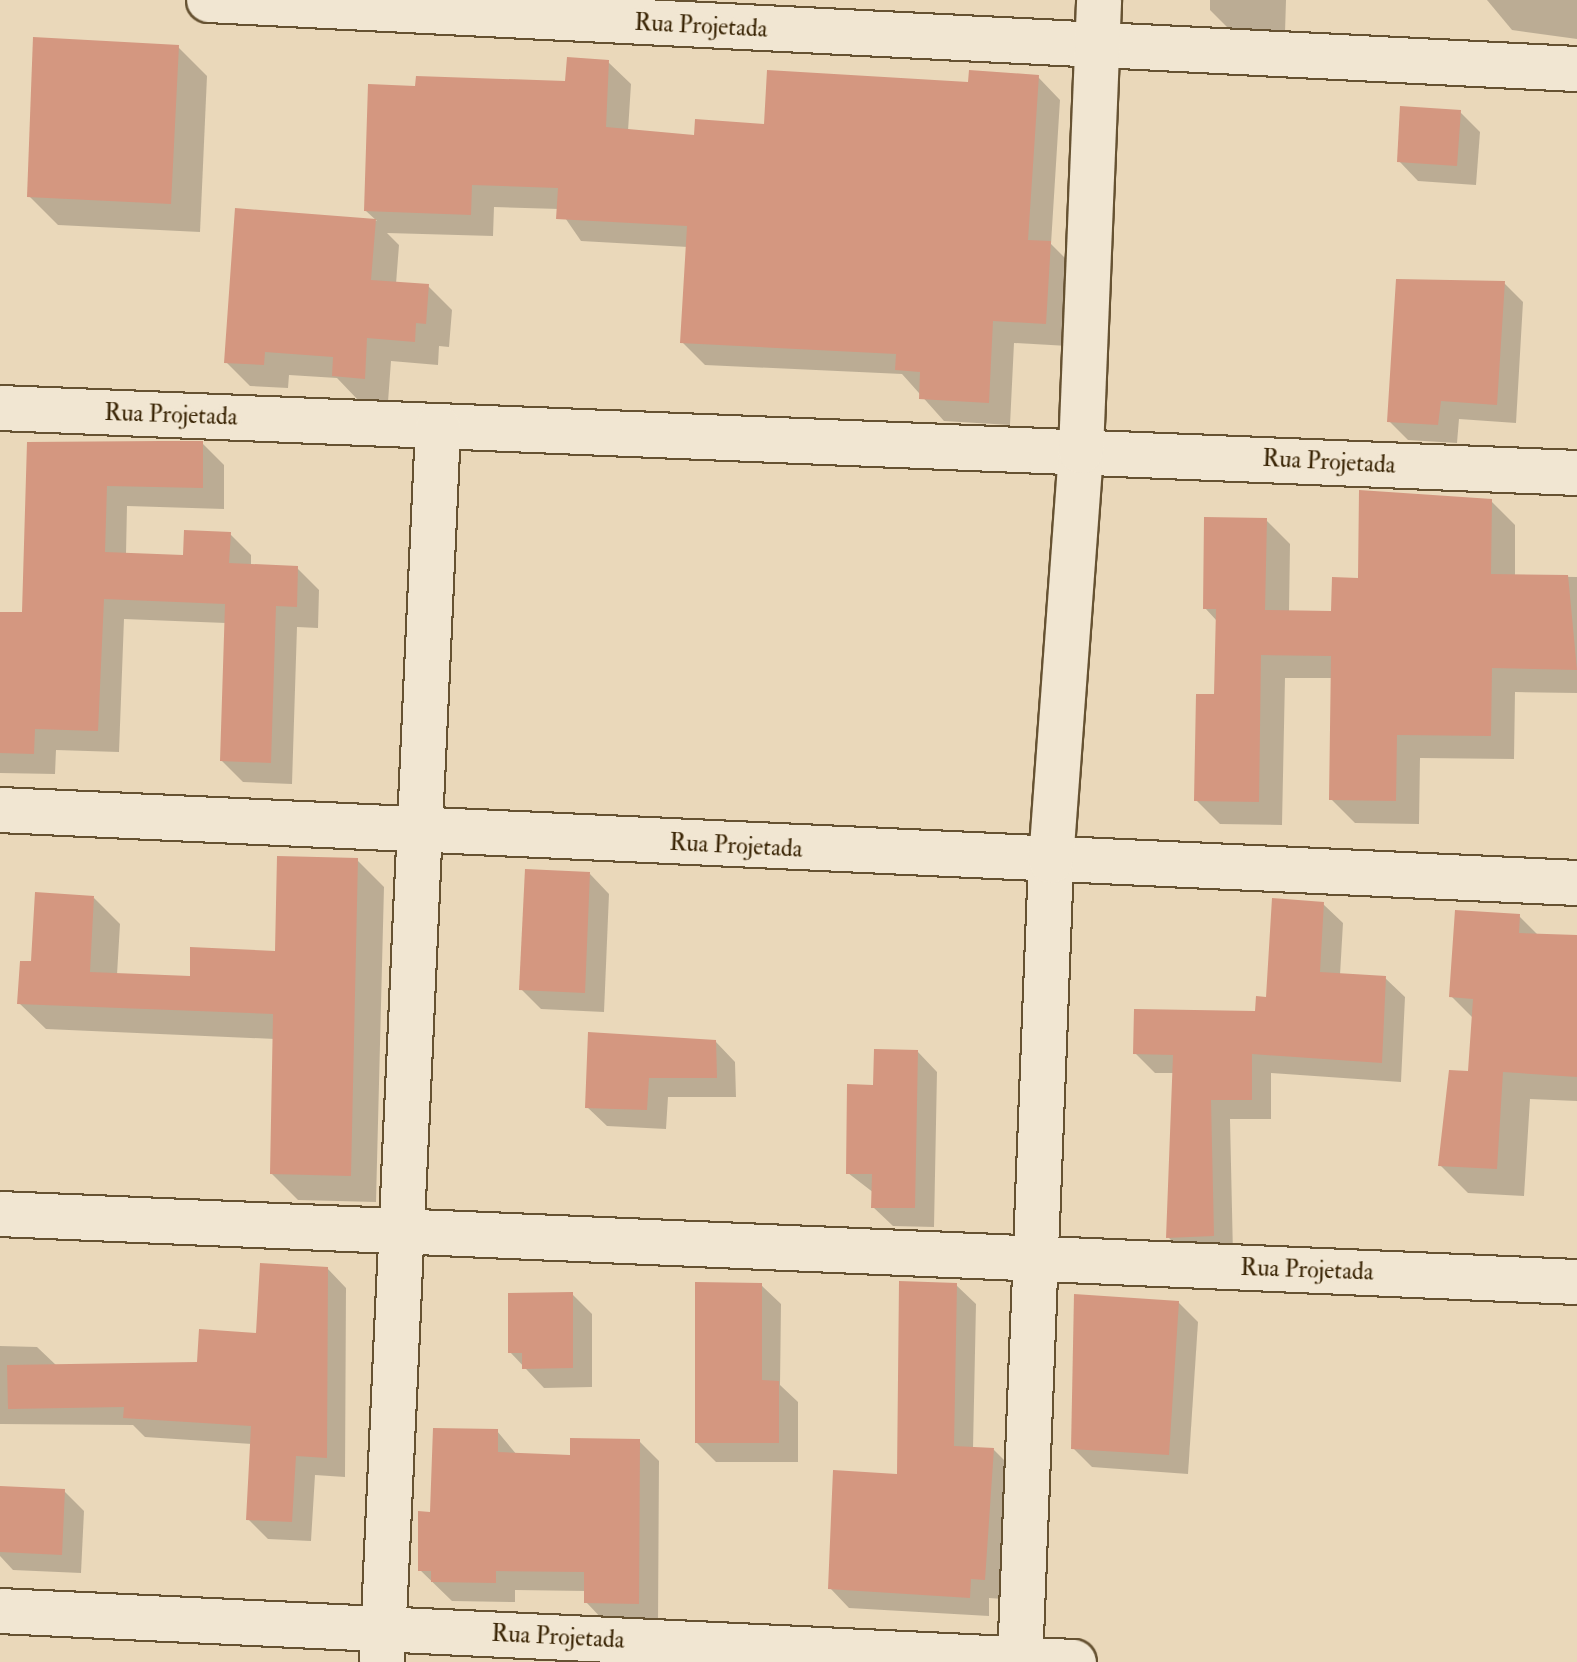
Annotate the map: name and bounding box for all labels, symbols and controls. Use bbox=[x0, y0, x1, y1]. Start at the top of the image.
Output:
street label: Rua Projetada bbox=[634, 8, 768, 44]
street label: Rua Projetada bbox=[104, 398, 238, 432]
street label: Rua Projetada bbox=[1262, 444, 1396, 480]
street label: Rua Projetada bbox=[669, 828, 803, 864]
street label: Rua Projetada bbox=[1240, 1253, 1374, 1287]
street label: Rua Projetada bbox=[491, 1619, 625, 1655]

